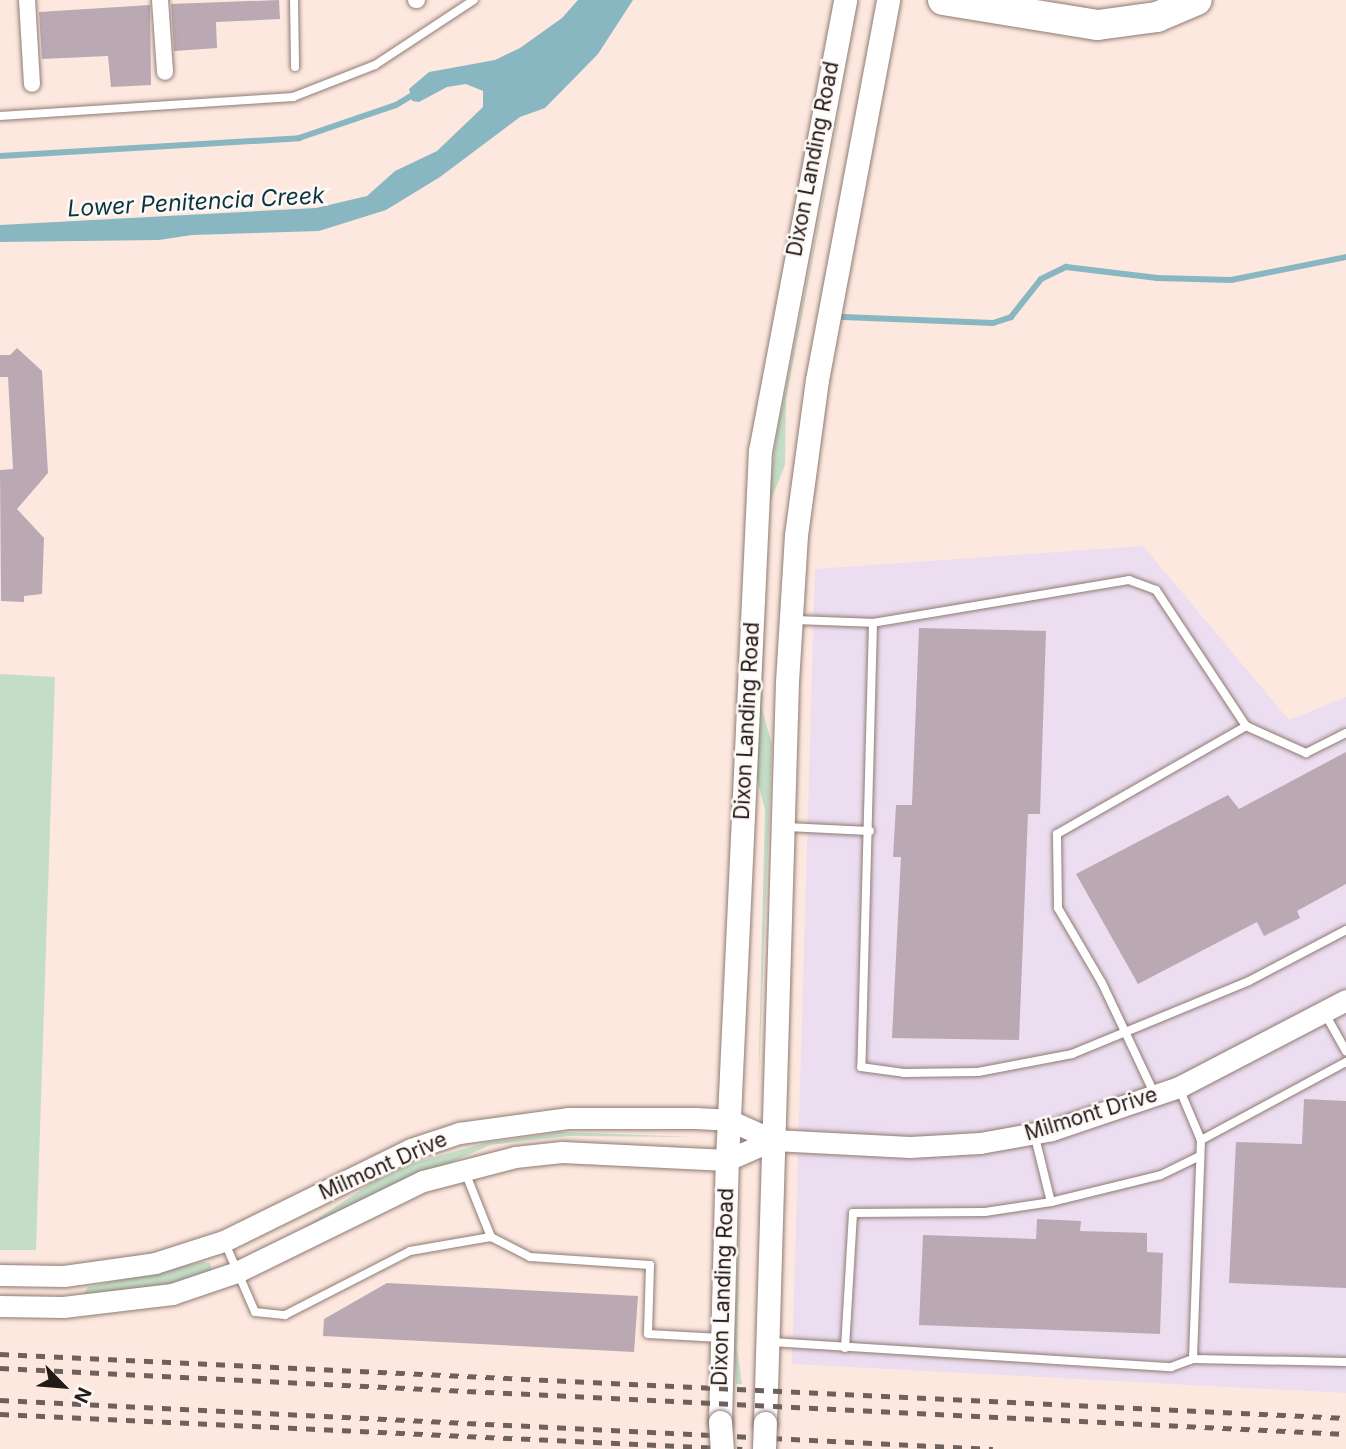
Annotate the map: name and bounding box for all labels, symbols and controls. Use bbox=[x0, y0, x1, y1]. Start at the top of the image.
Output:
street label: Dixon Landing Road bbox=[782, 59, 844, 259]
water label: Lower Penitencia Creek bbox=[67, 181, 325, 223]
street label: Dixon Landing Road bbox=[729, 621, 765, 821]
street label: Milmont Drive bbox=[1022, 1082, 1160, 1146]
street label: Milmont Drive bbox=[315, 1127, 451, 1205]
street label: Dixon Landing Road bbox=[707, 1188, 739, 1386]
north arrow bbox=[28, 1351, 98, 1421]
text: N bbox=[69, 1384, 96, 1407]

